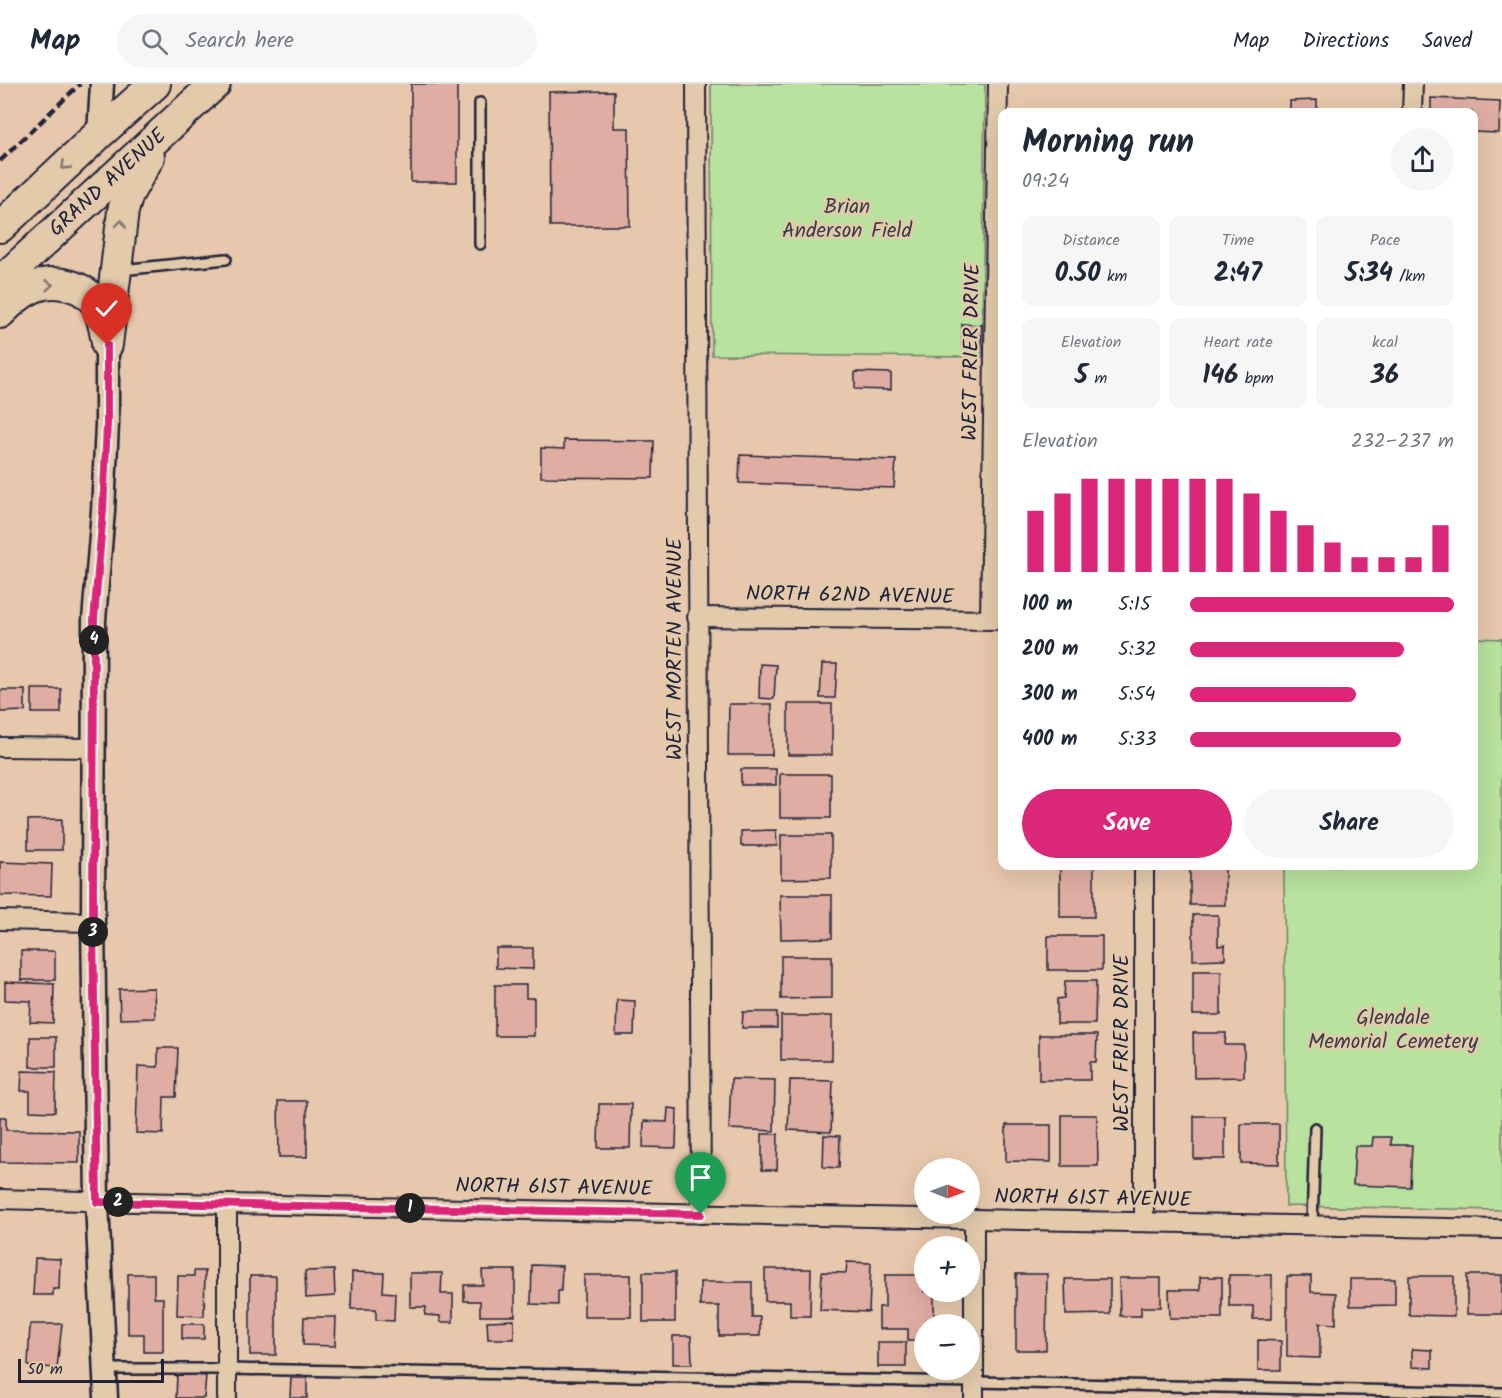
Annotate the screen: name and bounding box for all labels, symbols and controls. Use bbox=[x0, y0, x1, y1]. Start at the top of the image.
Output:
search box bbox=[117, 14, 537, 68]
text: Map bbox=[30, 19, 81, 64]
text: Search here bbox=[186, 24, 294, 59]
icon: search bbox=[138, 25, 171, 58]
text: Map bbox=[1233, 25, 1269, 58]
text: Directions bbox=[1302, 25, 1389, 58]
text: Saved bbox=[1422, 25, 1472, 58]
text: Morning run bbox=[1022, 117, 1194, 170]
street label: GRAND AVENUE bbox=[41, 120, 175, 245]
button: share bbox=[1391, 128, 1454, 191]
one-way arrow bbox=[62, 159, 72, 170]
text: 09:24 bbox=[1022, 166, 1069, 198]
park label: Brian Anderson Field bbox=[782, 191, 913, 248]
one-way arrow bbox=[115, 220, 127, 229]
text: Distance bbox=[1062, 228, 1120, 253]
text: Time bbox=[1222, 228, 1254, 253]
text: Pace bbox=[1370, 228, 1400, 253]
text: 0.50 bbox=[1055, 253, 1101, 295]
text: 2:47 bbox=[1214, 253, 1262, 295]
text: 5:34 bbox=[1345, 253, 1393, 295]
street label: WEST FRIER DRIVE bbox=[954, 262, 990, 441]
text: km bbox=[1101, 264, 1127, 289]
text: /km bbox=[1393, 264, 1425, 289]
one-way arrow bbox=[44, 279, 54, 292]
pin bbox=[81, 283, 132, 345]
icon: check bbox=[90, 292, 123, 325]
text: Elevation bbox=[1061, 330, 1121, 355]
text: Heart rate bbox=[1203, 330, 1273, 355]
text: kcal bbox=[1372, 330, 1398, 355]
text: 5 bbox=[1075, 355, 1088, 397]
text: 146 bbox=[1202, 355, 1238, 397]
text: 36 bbox=[1371, 355, 1399, 397]
text: m bbox=[1088, 366, 1107, 391]
text: bpm bbox=[1238, 366, 1274, 391]
text: Elevation bbox=[1022, 426, 1098, 458]
text: 232–237 m bbox=[1351, 426, 1454, 458]
street label: WEST MORTEN AVENUE bbox=[659, 537, 692, 760]
street label: NORTH 62ND AVENUE bbox=[746, 578, 955, 614]
text: 100 m bbox=[1022, 589, 1073, 621]
text: 5:15 bbox=[1118, 589, 1151, 621]
pin: 4 bbox=[79, 625, 109, 655]
text: 4 bbox=[90, 627, 98, 652]
text: 200 m bbox=[1022, 634, 1078, 666]
text: 5:32 bbox=[1118, 634, 1157, 666]
text: 300 m bbox=[1022, 679, 1078, 711]
text: 5:54 bbox=[1118, 679, 1155, 711]
text: 400 m bbox=[1022, 724, 1078, 756]
text: 5:33 bbox=[1118, 724, 1157, 756]
button: Save bbox=[1022, 789, 1232, 858]
button: Share bbox=[1244, 789, 1454, 858]
pin: 3 bbox=[78, 917, 108, 947]
text: 3 bbox=[89, 919, 97, 944]
street label: WEST FRIER DRIVE bbox=[1106, 953, 1139, 1132]
park label: Glendale Memorial Cemetery bbox=[1308, 1002, 1478, 1059]
pin bbox=[675, 1152, 726, 1214]
north arrow bbox=[914, 1158, 980, 1224]
map controls bbox=[914, 1158, 980, 1380]
icon: arrive bbox=[684, 1161, 717, 1194]
street label: NORTH 61ST AVENUE bbox=[455, 1170, 654, 1206]
street label: NORTH 61ST AVENUE bbox=[994, 1181, 1193, 1217]
pin: 2 bbox=[103, 1187, 133, 1217]
text: 2 bbox=[113, 1189, 123, 1214]
pin: 1 bbox=[395, 1193, 425, 1223]
text: 1 bbox=[408, 1195, 412, 1220]
button: + bbox=[914, 1236, 980, 1302]
button: − bbox=[914, 1314, 980, 1380]
scale bar bbox=[18, 1356, 164, 1384]
text: 50 m bbox=[27, 1357, 63, 1382]

